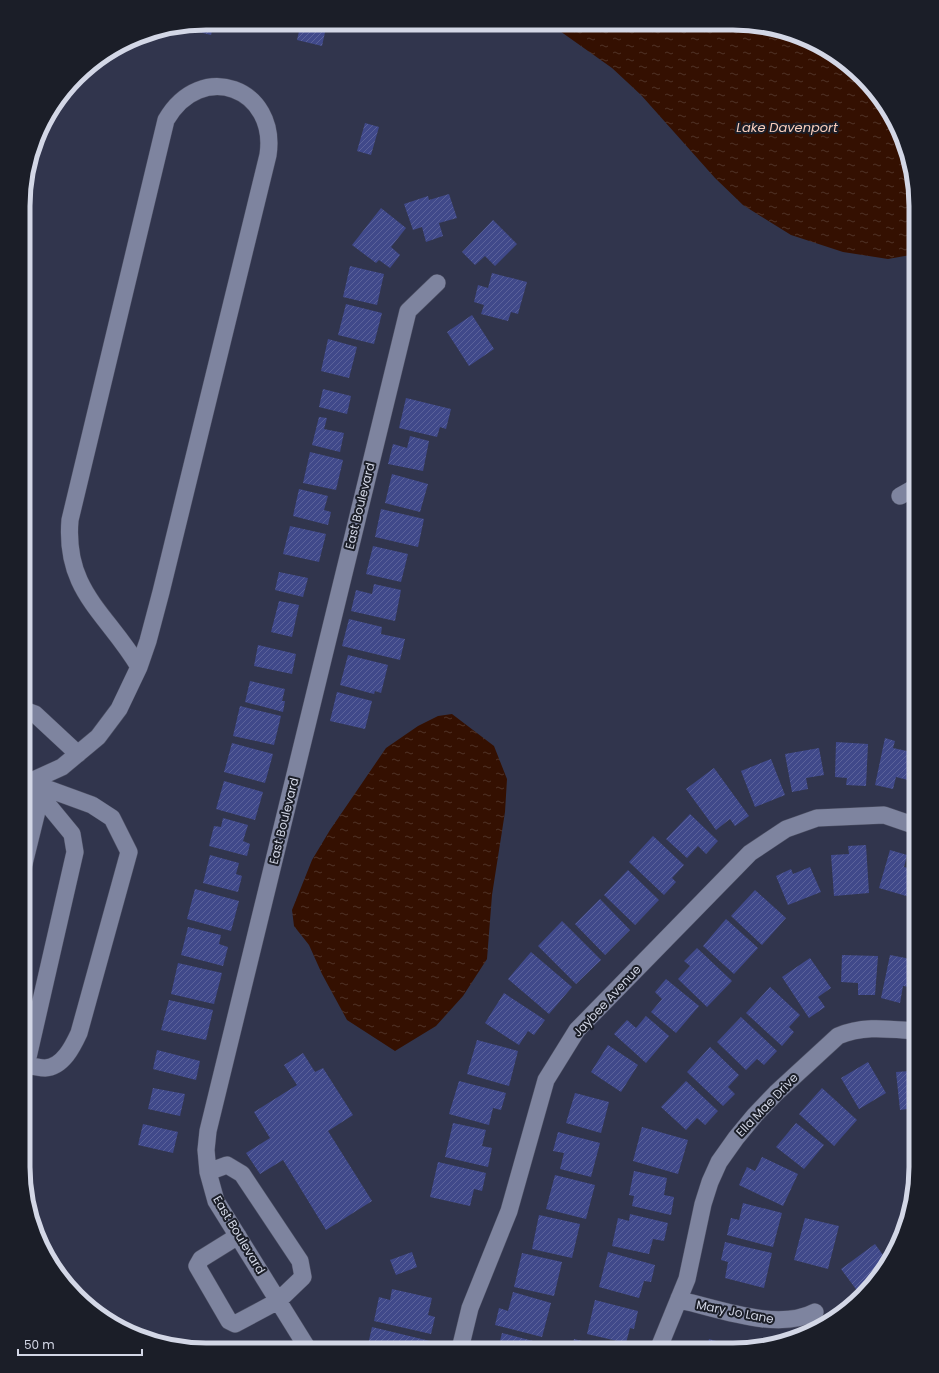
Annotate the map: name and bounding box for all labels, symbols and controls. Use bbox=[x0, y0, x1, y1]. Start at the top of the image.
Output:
water label: Lake Davenport bbox=[736, 118, 838, 137]
street label: East Boulevard bbox=[341, 461, 378, 551]
street label: East Boulevard bbox=[265, 776, 302, 866]
street label: Jaybee Avenue bbox=[569, 961, 644, 1040]
street label: Ella Mae Drive bbox=[732, 1069, 801, 1140]
street label: East Boulevard bbox=[209, 1192, 270, 1277]
street label: Mary Jo Lane bbox=[695, 1296, 775, 1327]
scale bar bbox=[18, 1331, 142, 1357]
text: 50 m bbox=[24, 1336, 55, 1353]

